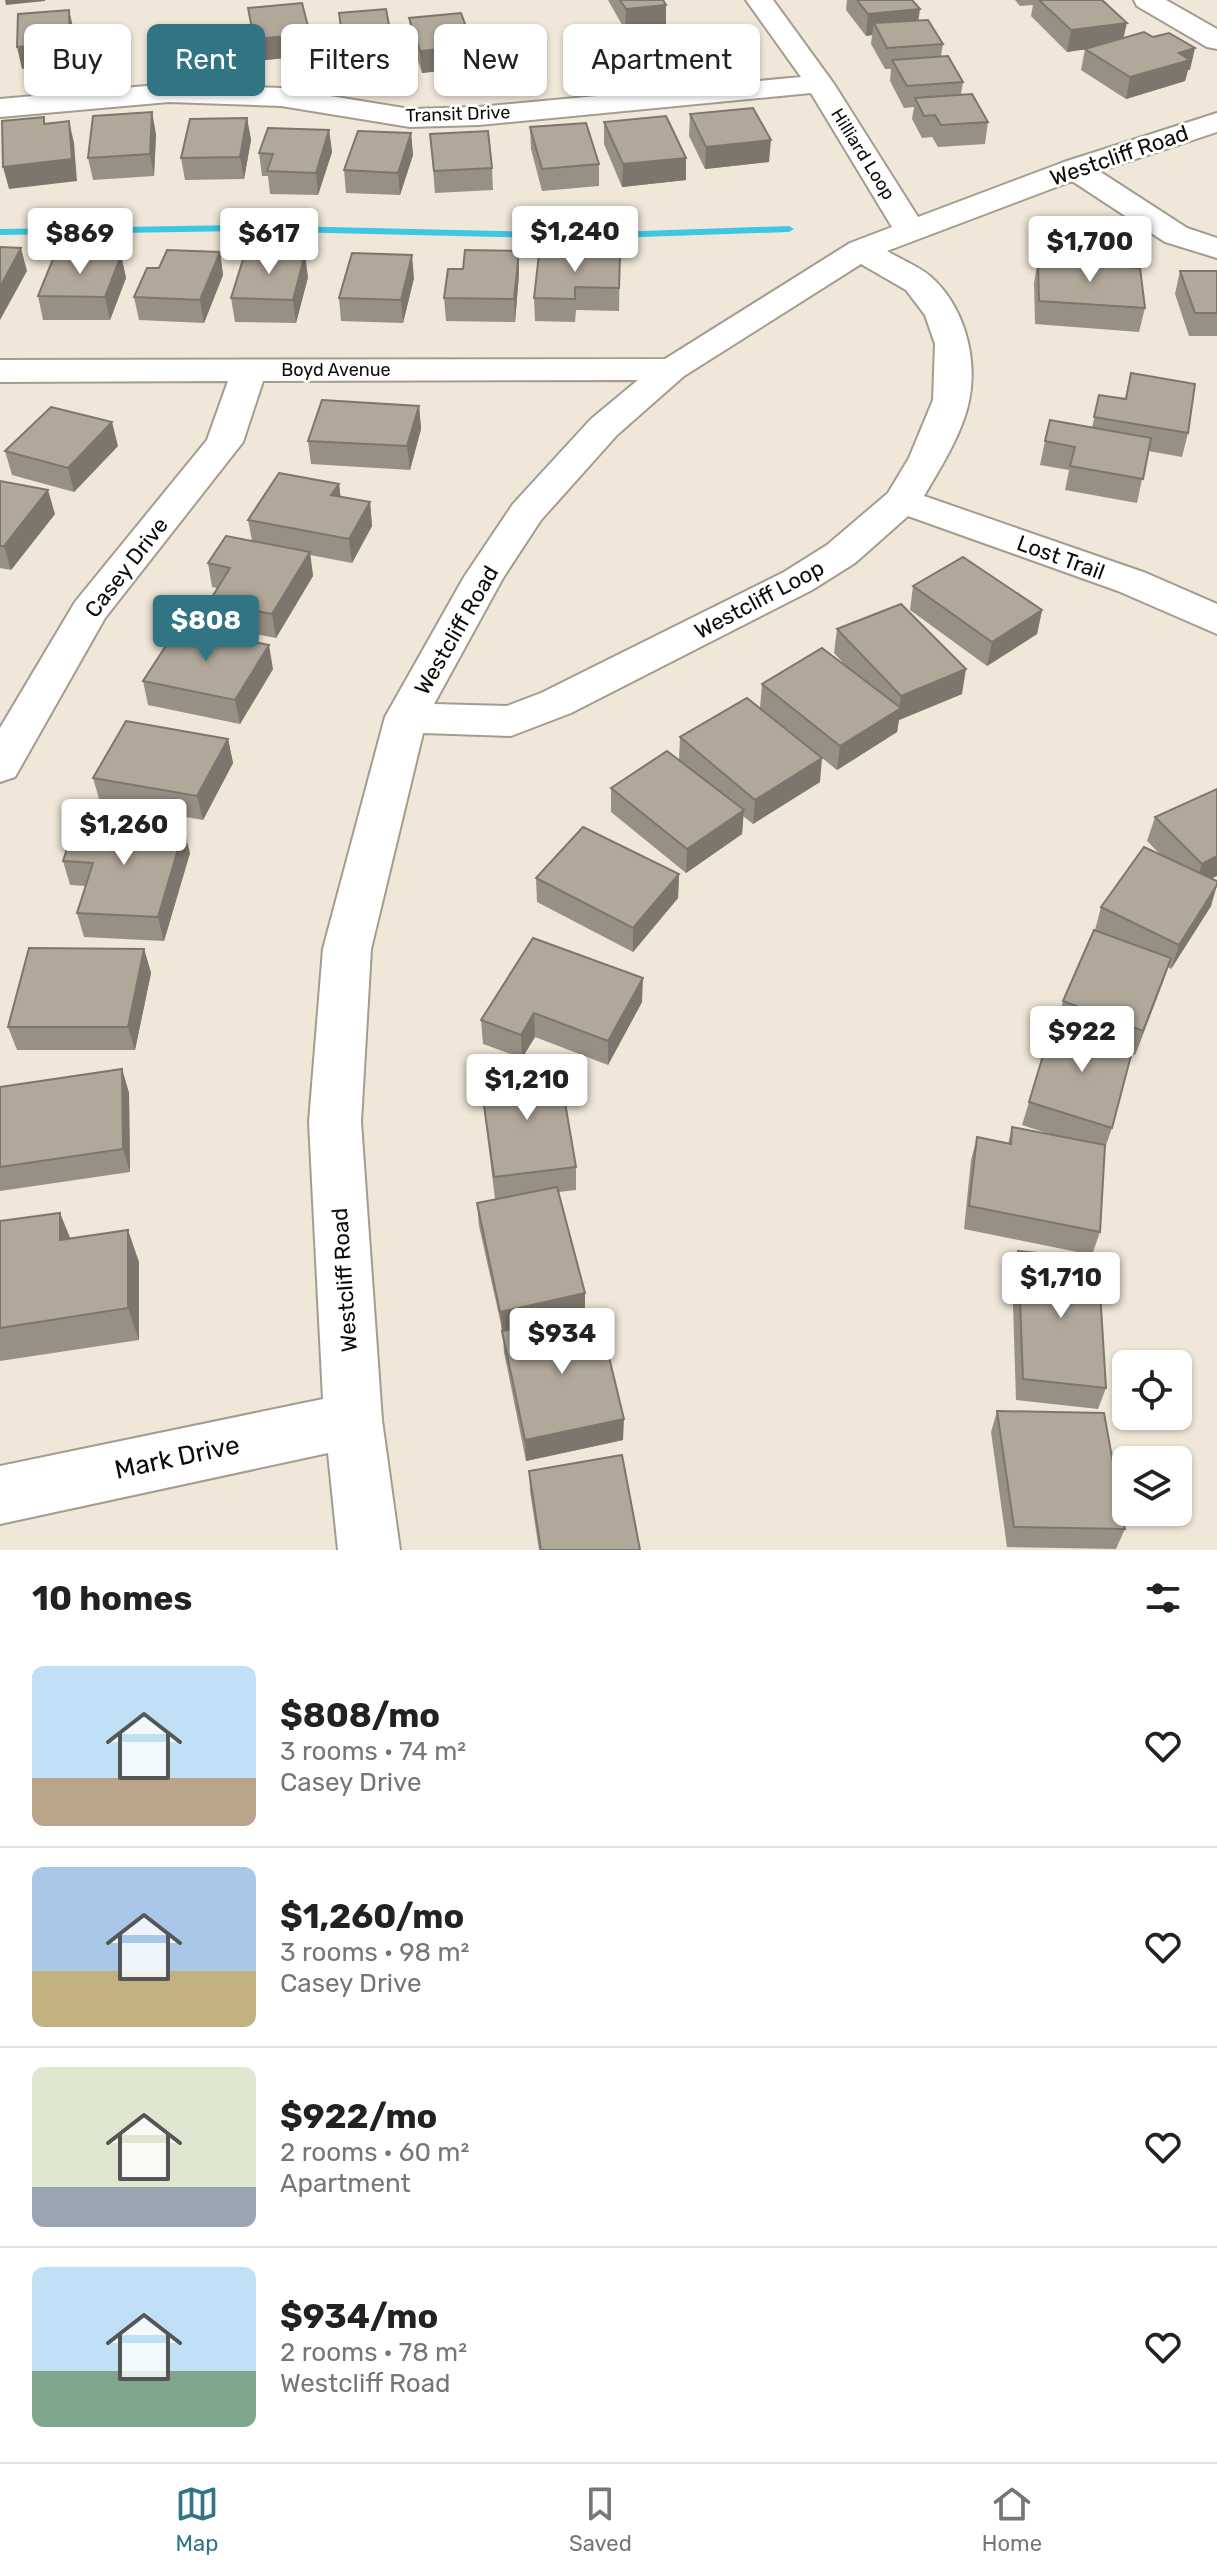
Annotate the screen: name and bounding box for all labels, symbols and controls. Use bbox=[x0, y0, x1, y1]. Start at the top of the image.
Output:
chip: Buy bbox=[24, 24, 131, 96]
chip: Rent bbox=[147, 24, 265, 96]
chip: Filters bbox=[281, 24, 418, 96]
chip: New bbox=[434, 24, 547, 96]
chip: Apartment bbox=[563, 24, 760, 96]
street label: Transit Drive bbox=[405, 101, 511, 127]
street label: Hilliard Loop bbox=[826, 104, 900, 204]
street label: Westcliff Road bbox=[1047, 119, 1192, 192]
pin: $1,240 bbox=[510, 206, 640, 274]
pin: $869 bbox=[33, 208, 127, 276]
pin: $617 bbox=[222, 208, 316, 276]
text: $1,240 bbox=[530, 216, 620, 247]
pin: $1,700 bbox=[1025, 216, 1155, 284]
text: $869 bbox=[46, 218, 114, 249]
text: $617 bbox=[238, 218, 300, 249]
text: $1,700 bbox=[1047, 226, 1133, 257]
street label: Boyd Avenue bbox=[281, 359, 391, 381]
street label: Casey Drive bbox=[79, 512, 174, 623]
street label: Lost Trail bbox=[1013, 529, 1108, 586]
street label: Westcliff Loop bbox=[690, 554, 829, 645]
street label: Westcliff Road bbox=[409, 561, 504, 700]
pin: $808 bbox=[159, 595, 253, 663]
text: $808 bbox=[171, 605, 241, 636]
pin: $1,260 bbox=[59, 799, 189, 867]
text: $1,260 bbox=[79, 809, 169, 840]
pin: $922 bbox=[1035, 1006, 1129, 1074]
text: $922 bbox=[1048, 1016, 1116, 1047]
pin: $1,210 bbox=[462, 1054, 592, 1122]
text: $1,210 bbox=[484, 1064, 570, 1095]
street label: Westcliff Road bbox=[326, 1207, 363, 1353]
pin: $1,710 bbox=[996, 1252, 1126, 1320]
text: $1,710 bbox=[1020, 1262, 1102, 1293]
pin: $934 bbox=[515, 1308, 609, 1376]
text: $934 bbox=[528, 1318, 596, 1349]
map controls bbox=[1112, 1350, 1192, 1526]
button: locate bbox=[1112, 1350, 1192, 1430]
street label: Mark Drive bbox=[112, 1429, 242, 1486]
button: layers bbox=[1112, 1446, 1192, 1526]
icon: filters bbox=[1141, 1576, 1185, 1620]
text: 10 homes bbox=[32, 1578, 192, 1619]
text: $808/mo bbox=[280, 1695, 440, 1736]
icon: home bbox=[96, 1698, 192, 1794]
icon: heart bbox=[1141, 1724, 1185, 1768]
text: 3 rooms · 74 m² bbox=[280, 1736, 466, 1767]
text: Casey Drive bbox=[280, 1767, 422, 1798]
text: $1,260/mo bbox=[280, 1896, 464, 1937]
icon: home bbox=[96, 1899, 192, 1995]
icon: heart bbox=[1141, 1925, 1185, 1969]
text: 3 rooms · 98 m² bbox=[280, 1937, 469, 1968]
text: Casey Drive bbox=[280, 1968, 422, 1999]
text: $922/mo bbox=[280, 2096, 437, 2137]
icon: home bbox=[96, 2099, 192, 2195]
icon: heart bbox=[1141, 2125, 1185, 2169]
text: 2 rooms · 60 m² bbox=[280, 2137, 469, 2168]
text: Apartment bbox=[280, 2168, 411, 2199]
text: $934/mo bbox=[280, 2296, 438, 2337]
icon: home bbox=[96, 2299, 192, 2395]
icon: heart bbox=[1141, 2325, 1185, 2369]
text: 2 rooms · 78 m² bbox=[280, 2337, 467, 2368]
text: Westcliff Road bbox=[280, 2368, 451, 2399]
tab: Map bbox=[175, 2482, 219, 2557]
tab: Saved bbox=[569, 2482, 632, 2557]
tab: Home bbox=[982, 2482, 1042, 2557]

